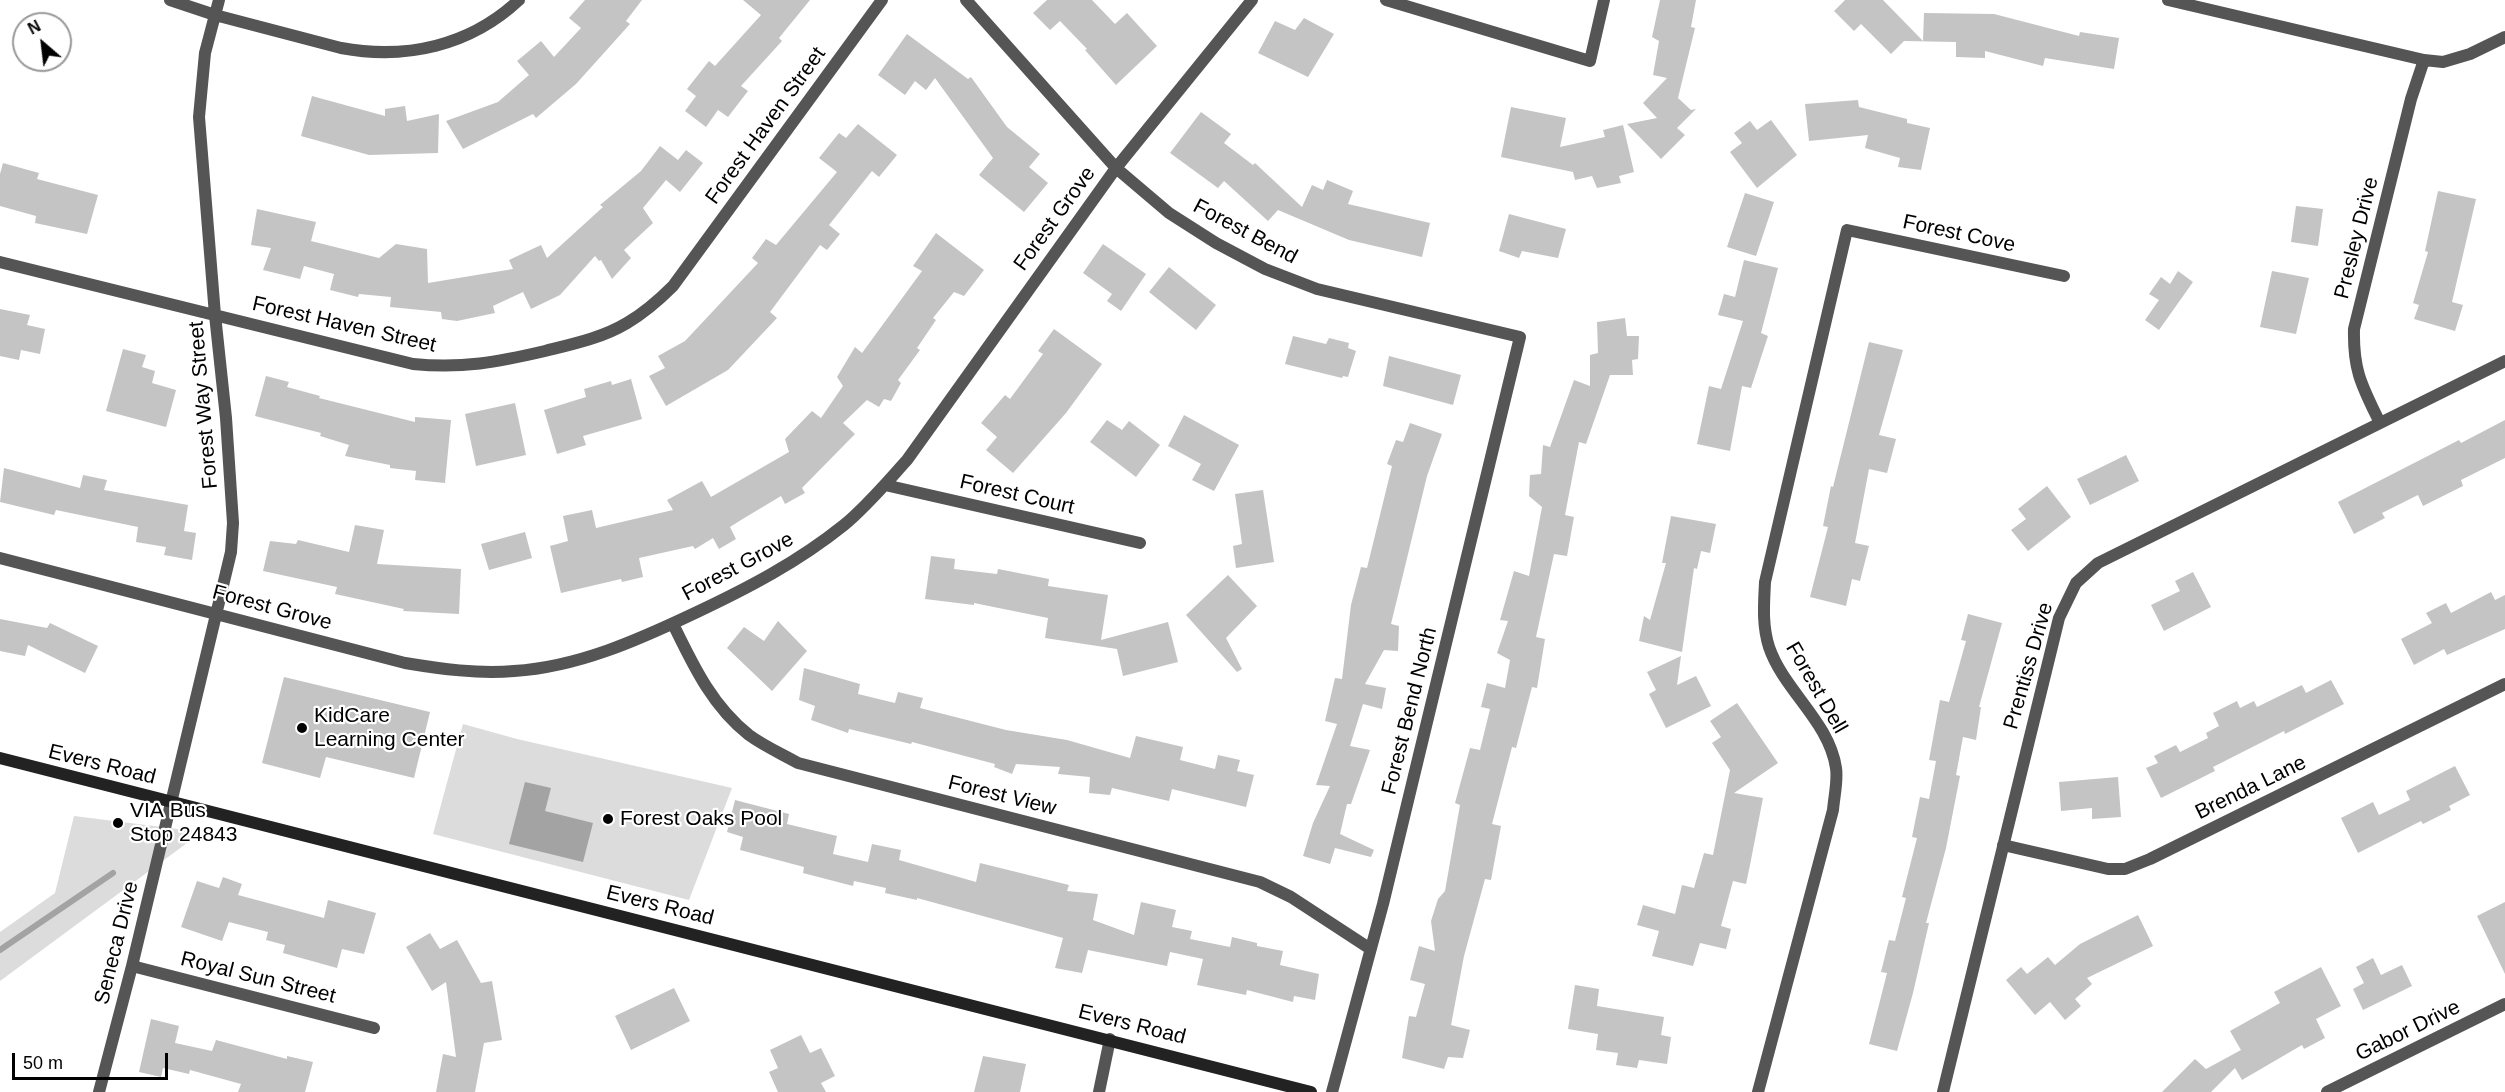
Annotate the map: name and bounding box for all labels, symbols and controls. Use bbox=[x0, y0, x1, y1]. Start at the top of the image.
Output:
north arrow bbox=[12, 12, 72, 72]
text: N bbox=[25, 17, 43, 38]
street label: Forest Haven Street bbox=[701, 43, 831, 209]
street label: Forest Grove bbox=[1009, 162, 1101, 276]
street label: Presley Drive bbox=[2330, 174, 2384, 302]
street label: Forest Bend bbox=[1189, 194, 1301, 270]
street label: Forest Cove bbox=[1900, 210, 2018, 258]
street label: Forest Haven Street bbox=[250, 292, 438, 358]
street label: Forest Way Street bbox=[184, 320, 224, 490]
street label: Forest Court bbox=[957, 470, 1077, 520]
street label: Forest Grove bbox=[678, 527, 798, 607]
street label: Forest Grove bbox=[210, 580, 334, 636]
street label: Prentiss Drive bbox=[1999, 600, 2059, 732]
street label: Forest Bend North bbox=[1377, 625, 1443, 797]
street label: Forest Dell bbox=[1780, 638, 1852, 738]
place label: KidCare Learning Center bbox=[314, 703, 465, 753]
marker: KidCare Learning Center bbox=[295, 721, 309, 735]
street label: Evers Road bbox=[46, 740, 158, 790]
street label: Brenda Lane bbox=[2191, 750, 2311, 826]
street label: Forest View bbox=[945, 770, 1059, 822]
place label: VIA Bus Stop 24843 bbox=[130, 798, 237, 848]
place label: Forest Oaks Pool bbox=[620, 806, 782, 832]
marker: Forest Oaks Pool bbox=[601, 812, 615, 826]
marker: VIA Bus Stop 24843 bbox=[111, 816, 125, 830]
street label: Seneca Drive bbox=[90, 879, 144, 1007]
street label: Evers Road bbox=[604, 881, 716, 931]
street label: Royal Sun Street bbox=[178, 947, 338, 1009]
street label: Gabor Drive bbox=[2352, 995, 2464, 1067]
street label: Evers Road bbox=[1076, 1000, 1188, 1050]
scale bar bbox=[15, 1041, 171, 1079]
text: 50 m bbox=[23, 1053, 63, 1073]

